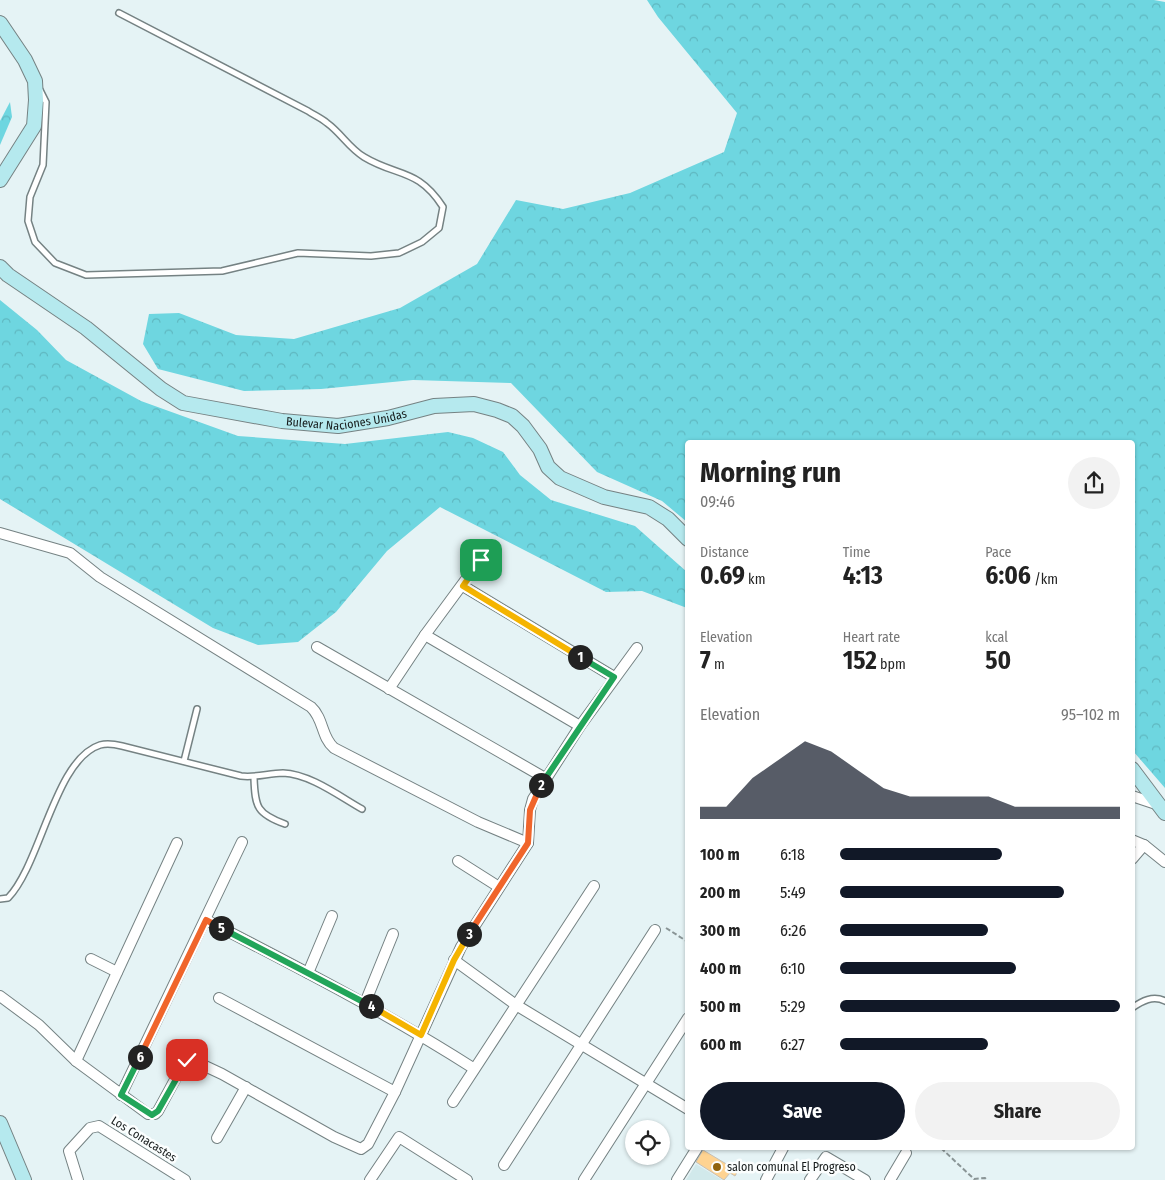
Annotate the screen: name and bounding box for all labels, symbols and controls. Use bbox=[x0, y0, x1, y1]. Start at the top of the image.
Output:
street label: Bulevar Naciones Unidas bbox=[286, 406, 408, 433]
text: Morning run bbox=[700, 456, 841, 489]
button: share bbox=[1068, 457, 1120, 509]
text: 09:46 bbox=[700, 492, 735, 511]
pin bbox=[460, 539, 502, 581]
text: Distance bbox=[700, 544, 749, 561]
text: Time bbox=[843, 544, 870, 561]
text: Pace bbox=[985, 544, 1011, 561]
icon: arrive bbox=[467, 546, 495, 574]
text: 0.69 bbox=[700, 561, 745, 591]
text: 4:13 bbox=[843, 561, 883, 591]
text: 6:06 bbox=[985, 561, 1031, 591]
text: km bbox=[745, 571, 765, 588]
text: /km bbox=[1031, 571, 1058, 588]
text: Elevation bbox=[700, 629, 753, 646]
text: Heart rate bbox=[843, 629, 900, 646]
text: kcal bbox=[985, 629, 1008, 646]
pin: 1 bbox=[568, 644, 592, 670]
text: 7 bbox=[700, 646, 711, 676]
text: 152 bbox=[843, 646, 877, 676]
text: 50 bbox=[985, 646, 1011, 676]
text: 1 bbox=[578, 649, 583, 666]
text: m bbox=[711, 656, 725, 673]
text: bpm bbox=[877, 656, 906, 673]
text: Elevation bbox=[700, 705, 760, 724]
text: 95–102 m bbox=[1061, 705, 1120, 724]
pin: 2 bbox=[528, 772, 554, 798]
text: 2 bbox=[538, 777, 545, 794]
text: 100 m bbox=[700, 845, 740, 864]
text: 6:18 bbox=[780, 845, 805, 864]
text: 200 m bbox=[700, 883, 740, 902]
text: 5:49 bbox=[780, 883, 806, 902]
pin: 5 bbox=[208, 916, 234, 940]
text: 5 bbox=[218, 920, 225, 937]
text: 300 m bbox=[700, 921, 741, 940]
text: 6:26 bbox=[780, 921, 806, 940]
pin: 3 bbox=[456, 922, 482, 946]
text: 3 bbox=[466, 926, 473, 943]
text: 400 m bbox=[700, 959, 741, 978]
text: 6:10 bbox=[780, 959, 805, 978]
pin: 4 bbox=[358, 994, 384, 1018]
text: 500 m bbox=[700, 997, 741, 1016]
text: 5:29 bbox=[780, 997, 805, 1016]
text: 4 bbox=[368, 998, 375, 1015]
text: 600 m bbox=[700, 1035, 741, 1054]
text: 6:27 bbox=[780, 1035, 805, 1054]
pin bbox=[166, 1039, 208, 1081]
pin: 6 bbox=[128, 1044, 152, 1070]
icon: check bbox=[173, 1046, 201, 1074]
text: 6 bbox=[137, 1049, 144, 1066]
button: Save bbox=[700, 1082, 905, 1140]
button: Share bbox=[915, 1082, 1120, 1140]
street label: Los Conacastes bbox=[109, 1113, 179, 1165]
map controls bbox=[625, 1120, 670, 1165]
button: locate bbox=[625, 1120, 670, 1165]
place label: salon comunal El Progreso bbox=[727, 1160, 856, 1174]
marker: salon comunal El Progreso bbox=[711, 1161, 723, 1173]

